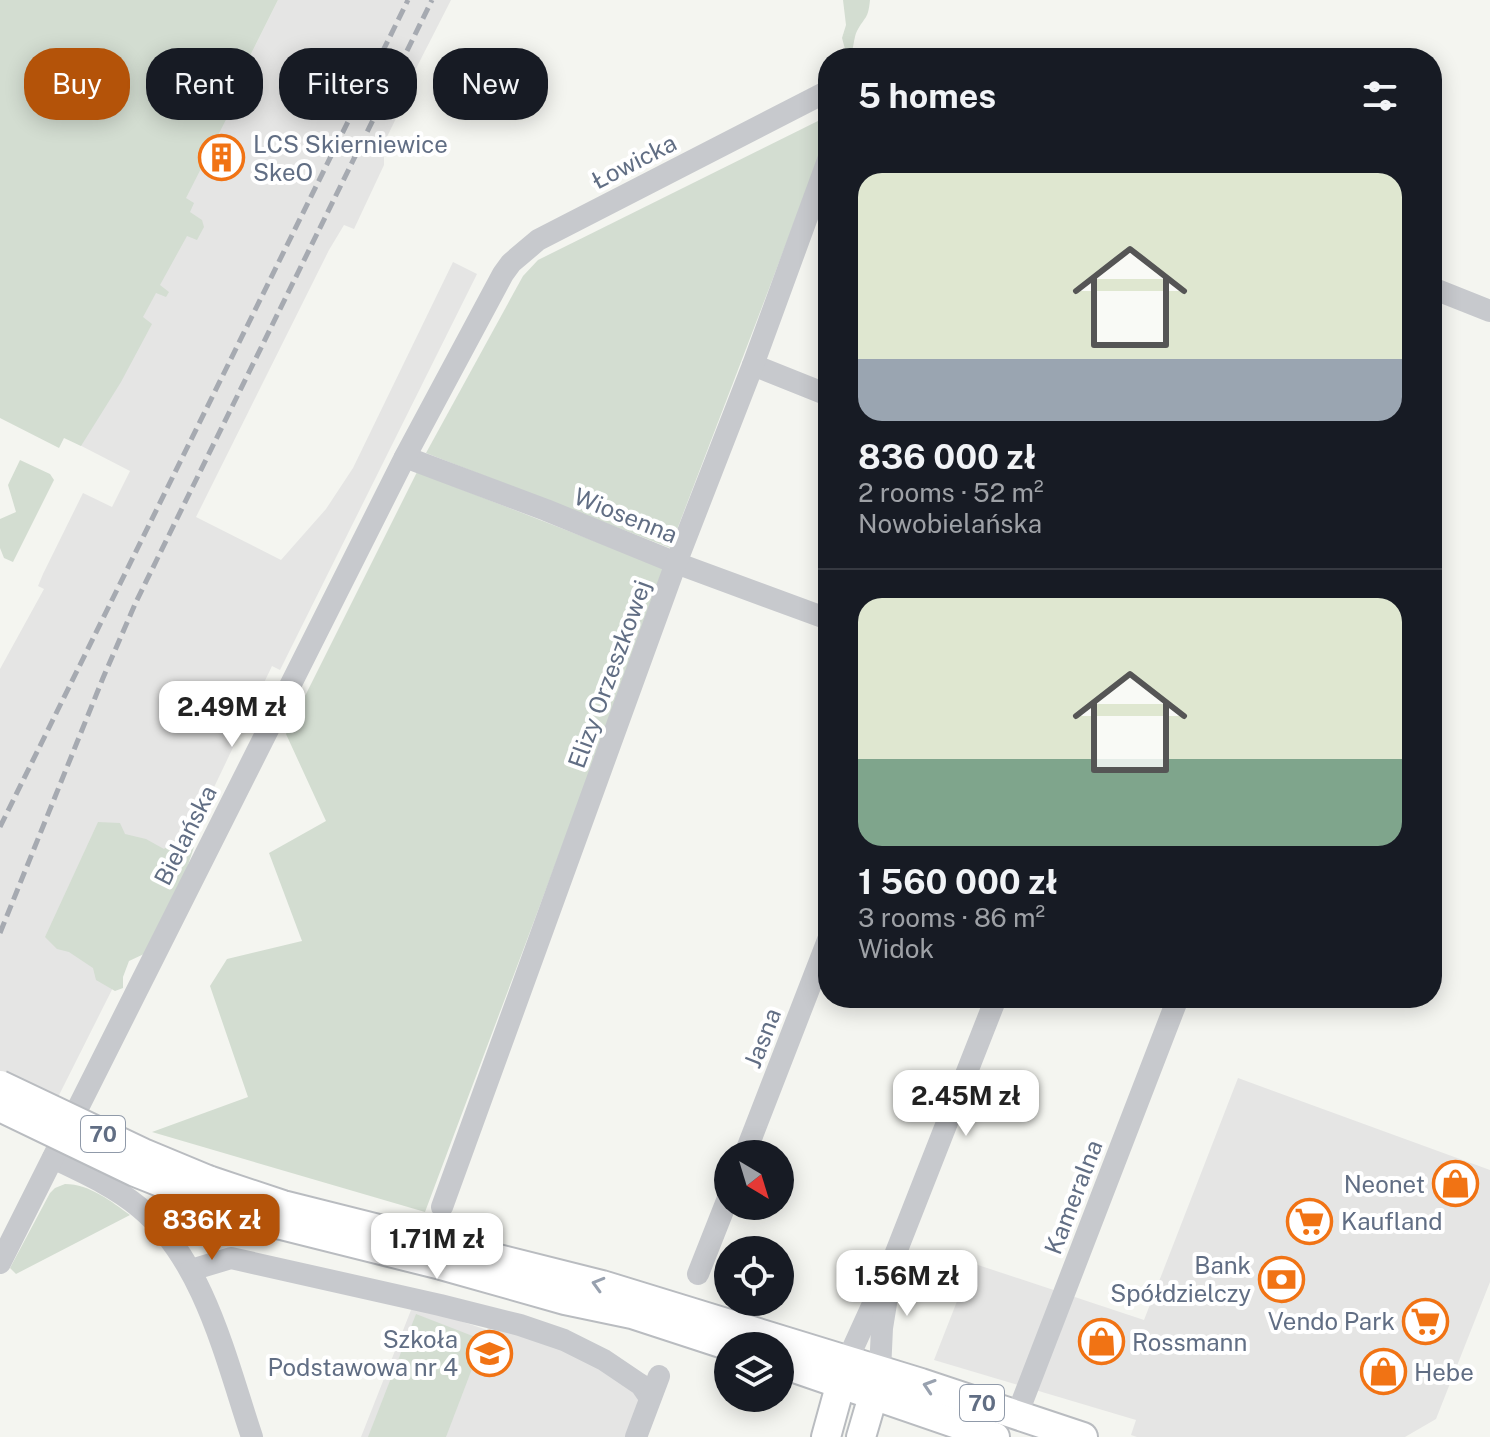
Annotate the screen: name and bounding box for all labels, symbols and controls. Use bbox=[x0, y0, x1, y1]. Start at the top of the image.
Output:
chip: Buy bbox=[24, 48, 130, 120]
chip: Rent bbox=[146, 48, 263, 120]
chip: Filters bbox=[279, 48, 417, 120]
chip: New bbox=[433, 48, 548, 120]
icon: filters bbox=[1358, 74, 1402, 118]
text: 5 homes bbox=[858, 76, 996, 116]
street label: Łowicka bbox=[587, 128, 681, 194]
place label: LCS Skierniewice SkeO bbox=[253, 130, 448, 186]
building icon: LCS Skierniewice SkeO bbox=[198, 134, 246, 182]
icon: home bbox=[1058, 225, 1202, 369]
text: 836 000 zł bbox=[858, 437, 1036, 477]
text: 2 rooms · 52 m² bbox=[858, 477, 1044, 508]
street label: Wiosenna bbox=[570, 482, 682, 548]
text: Nowobielańska bbox=[858, 508, 1042, 539]
street label: Elizy Orzeszkowej bbox=[562, 576, 656, 772]
icon: home bbox=[1058, 650, 1202, 794]
pin: 2.49M zł bbox=[149, 681, 315, 749]
text: 2.49M zł bbox=[177, 691, 287, 722]
street label: Bielańska bbox=[148, 780, 222, 890]
text: 1 560 000 zł bbox=[858, 862, 1058, 902]
text: 3 rooms · 86 m² bbox=[858, 902, 1045, 933]
text: Widok bbox=[858, 933, 934, 964]
street label: Jasna bbox=[738, 1004, 786, 1072]
pin: 2.45M zł bbox=[883, 1070, 1049, 1138]
text: 2.45M zł bbox=[911, 1080, 1021, 1111]
road number: 70 bbox=[81, 1116, 125, 1152]
street label: Kameralna bbox=[1038, 1136, 1108, 1258]
north arrow bbox=[714, 1140, 794, 1220]
map controls bbox=[714, 1140, 794, 1412]
shop icon: Neonet bbox=[1432, 1160, 1480, 1208]
place label: Neonet bbox=[1344, 1170, 1425, 1198]
pin: 836K zł bbox=[138, 1194, 286, 1262]
supermarket icon: Kaufland bbox=[1286, 1197, 1334, 1245]
text: 836K zł bbox=[163, 1204, 261, 1235]
place label: Kaufland bbox=[1341, 1207, 1442, 1235]
pin: 1.71M zł bbox=[354, 1213, 520, 1281]
text: 1.71M zł bbox=[389, 1223, 485, 1254]
button: locate bbox=[714, 1236, 794, 1316]
pin: 1.56M zł bbox=[824, 1250, 990, 1318]
place label: Bank Spółdzielczy bbox=[1110, 1251, 1251, 1307]
bank icon: Bank Spółdzielczy bbox=[1258, 1255, 1306, 1303]
text: 1.56M zł bbox=[854, 1260, 960, 1291]
one-way arrow bbox=[591, 1276, 605, 1293]
supermarket icon: Vendo Park bbox=[1402, 1297, 1450, 1345]
place label: Vendo Park bbox=[1268, 1307, 1395, 1335]
shop icon: Rossmann bbox=[1077, 1318, 1125, 1366]
place label: Szkoła Podstawowa nr 4 bbox=[267, 1325, 458, 1381]
place label: Rossmann bbox=[1132, 1328, 1247, 1356]
school or university icon: Szkoła Podstawowa nr 4 bbox=[465, 1329, 513, 1377]
button: layers bbox=[714, 1332, 794, 1412]
shop icon: Hebe bbox=[1359, 1348, 1407, 1396]
place label: Hebe bbox=[1414, 1358, 1474, 1386]
one-way arrow bbox=[923, 1379, 937, 1395]
road number: 70 bbox=[960, 1385, 1004, 1421]

